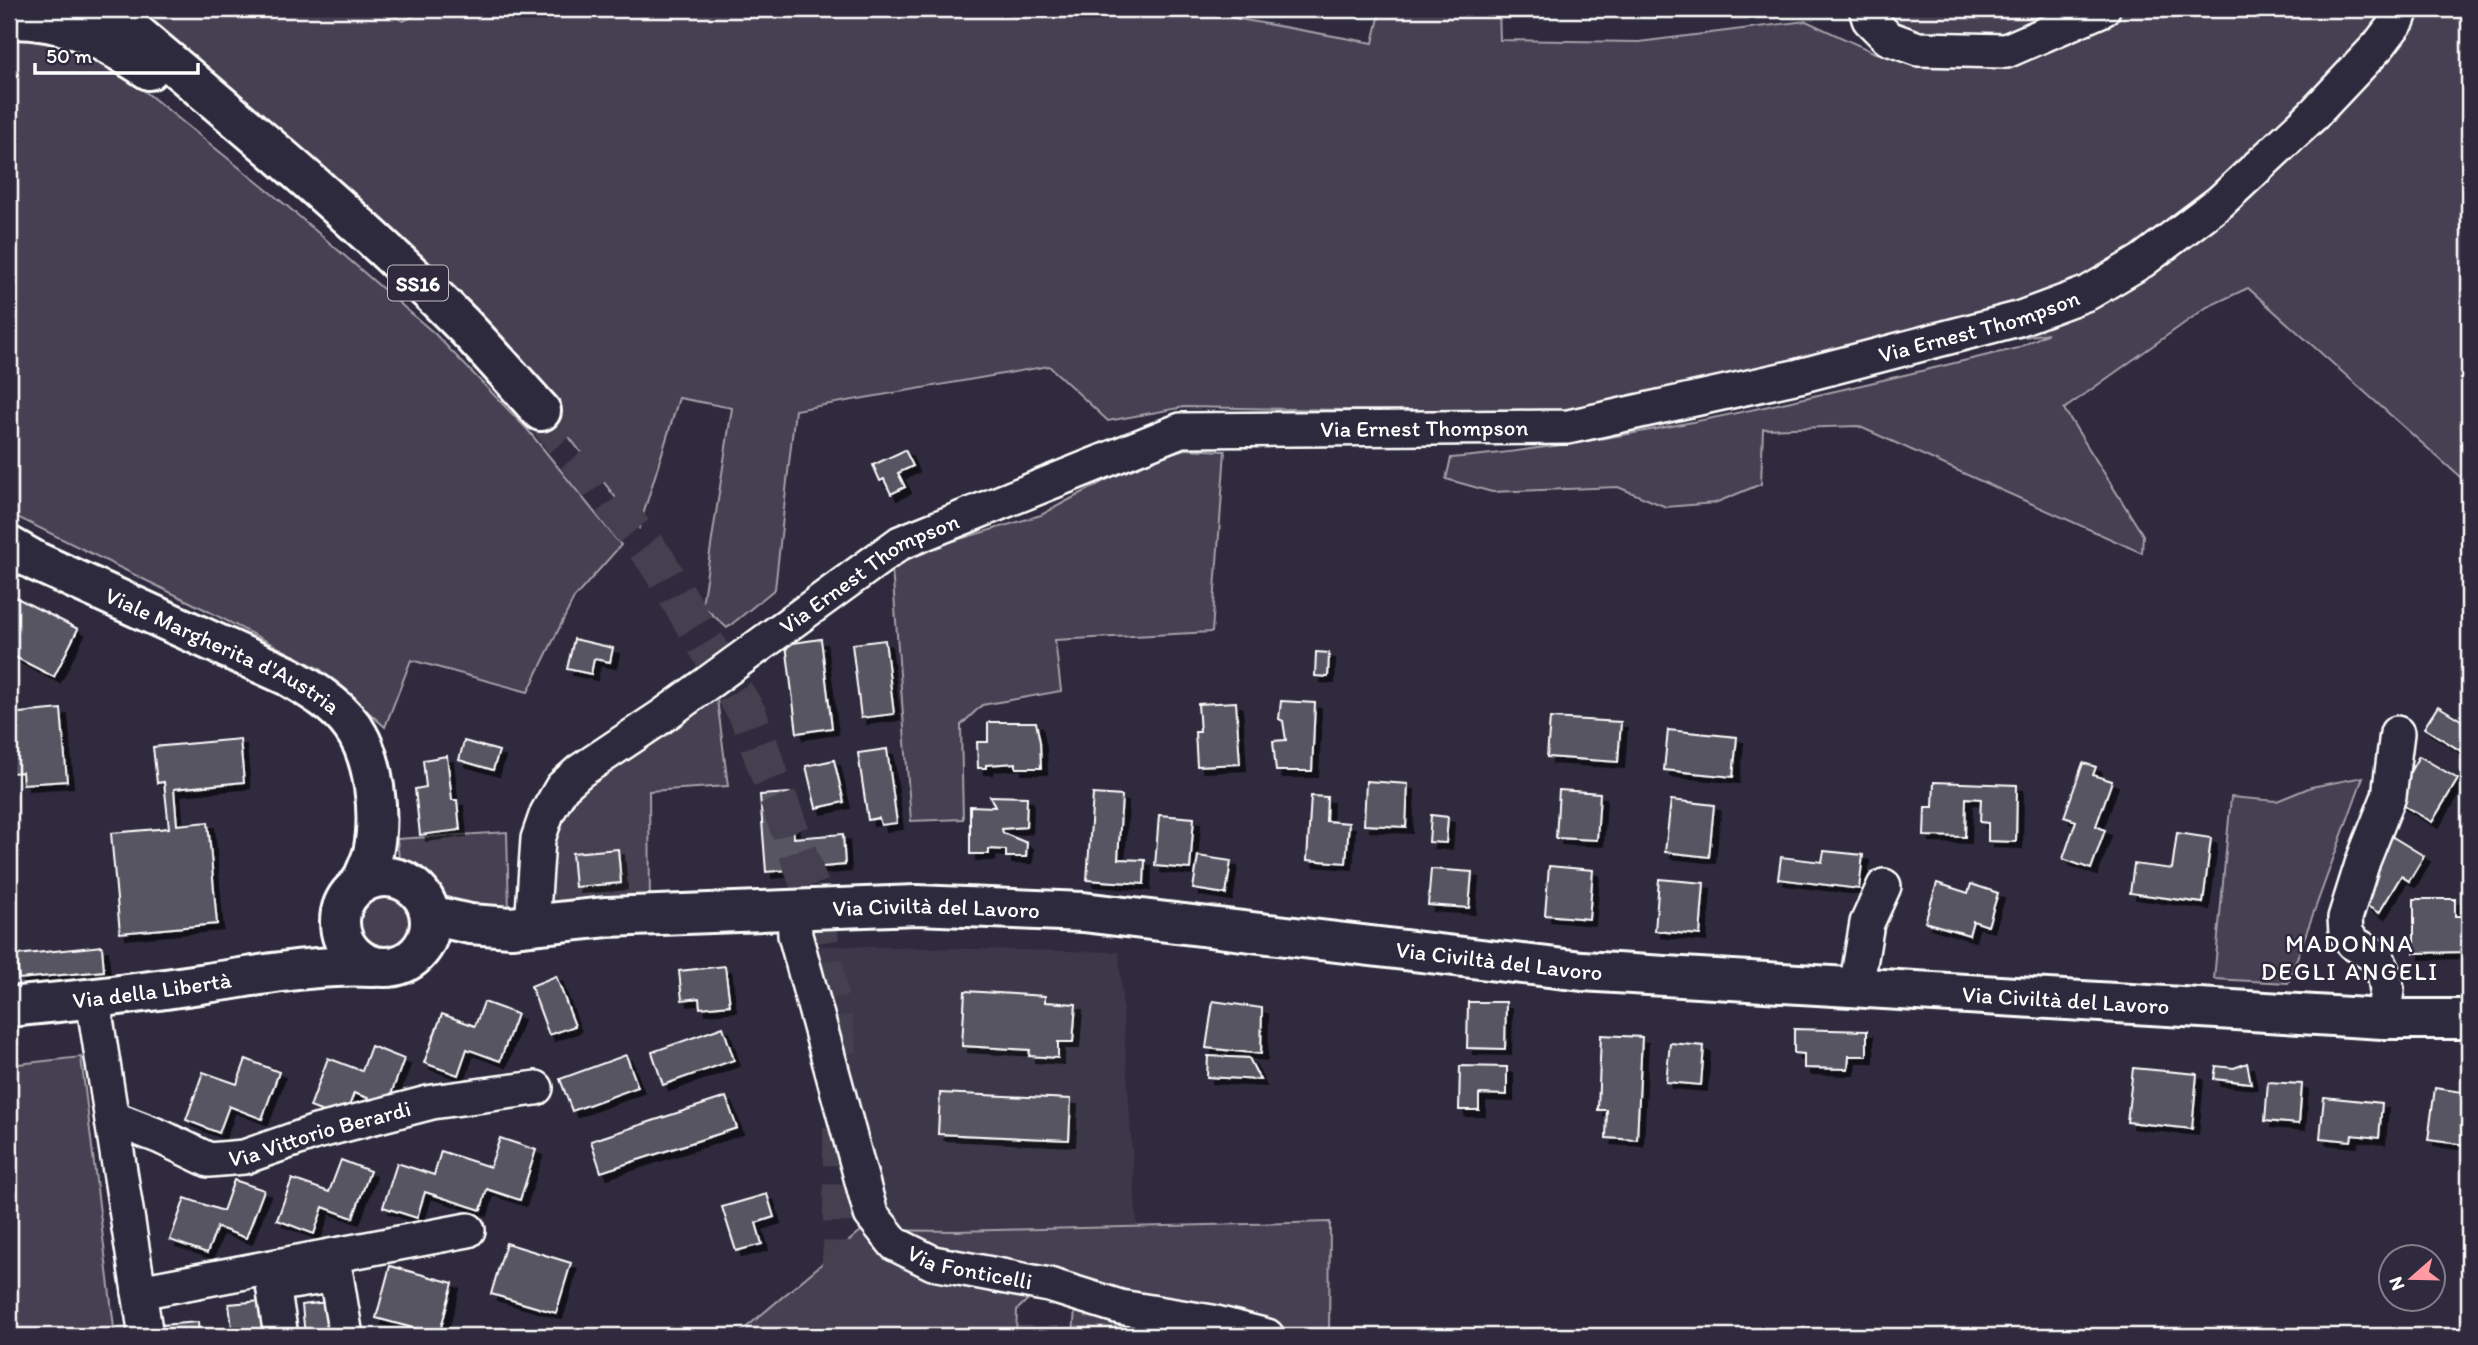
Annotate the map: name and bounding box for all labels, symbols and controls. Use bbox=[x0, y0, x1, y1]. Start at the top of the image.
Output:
scale bar bbox=[35, 32, 198, 76]
text: 50 m bbox=[46, 43, 93, 68]
road number: SS16 bbox=[388, 266, 448, 300]
street label: Via Ernest Thompson bbox=[1875, 283, 2083, 369]
street label: Via Ernest Thompson bbox=[1320, 413, 1529, 443]
street label: Via Ernest Thompson bbox=[774, 507, 963, 640]
street label: Viale Margherita d'Austria bbox=[101, 581, 346, 720]
street label: Via Civiltà del Lavoro bbox=[832, 891, 1040, 924]
district label: MADONNA DEGLI ANGELI bbox=[2261, 929, 2439, 986]
street label: Via Civiltà del Lavoro bbox=[1394, 935, 1603, 986]
street label: Via della Libertà bbox=[71, 966, 233, 1015]
street label: Via Civiltà del Lavoro bbox=[1961, 980, 2170, 1020]
street label: Via Vittorio Berardi bbox=[227, 1094, 414, 1172]
street label: Via Fonticelli bbox=[903, 1238, 1035, 1296]
north arrow bbox=[2376, 1244, 2446, 1314]
text: N bbox=[2383, 1274, 2409, 1294]

